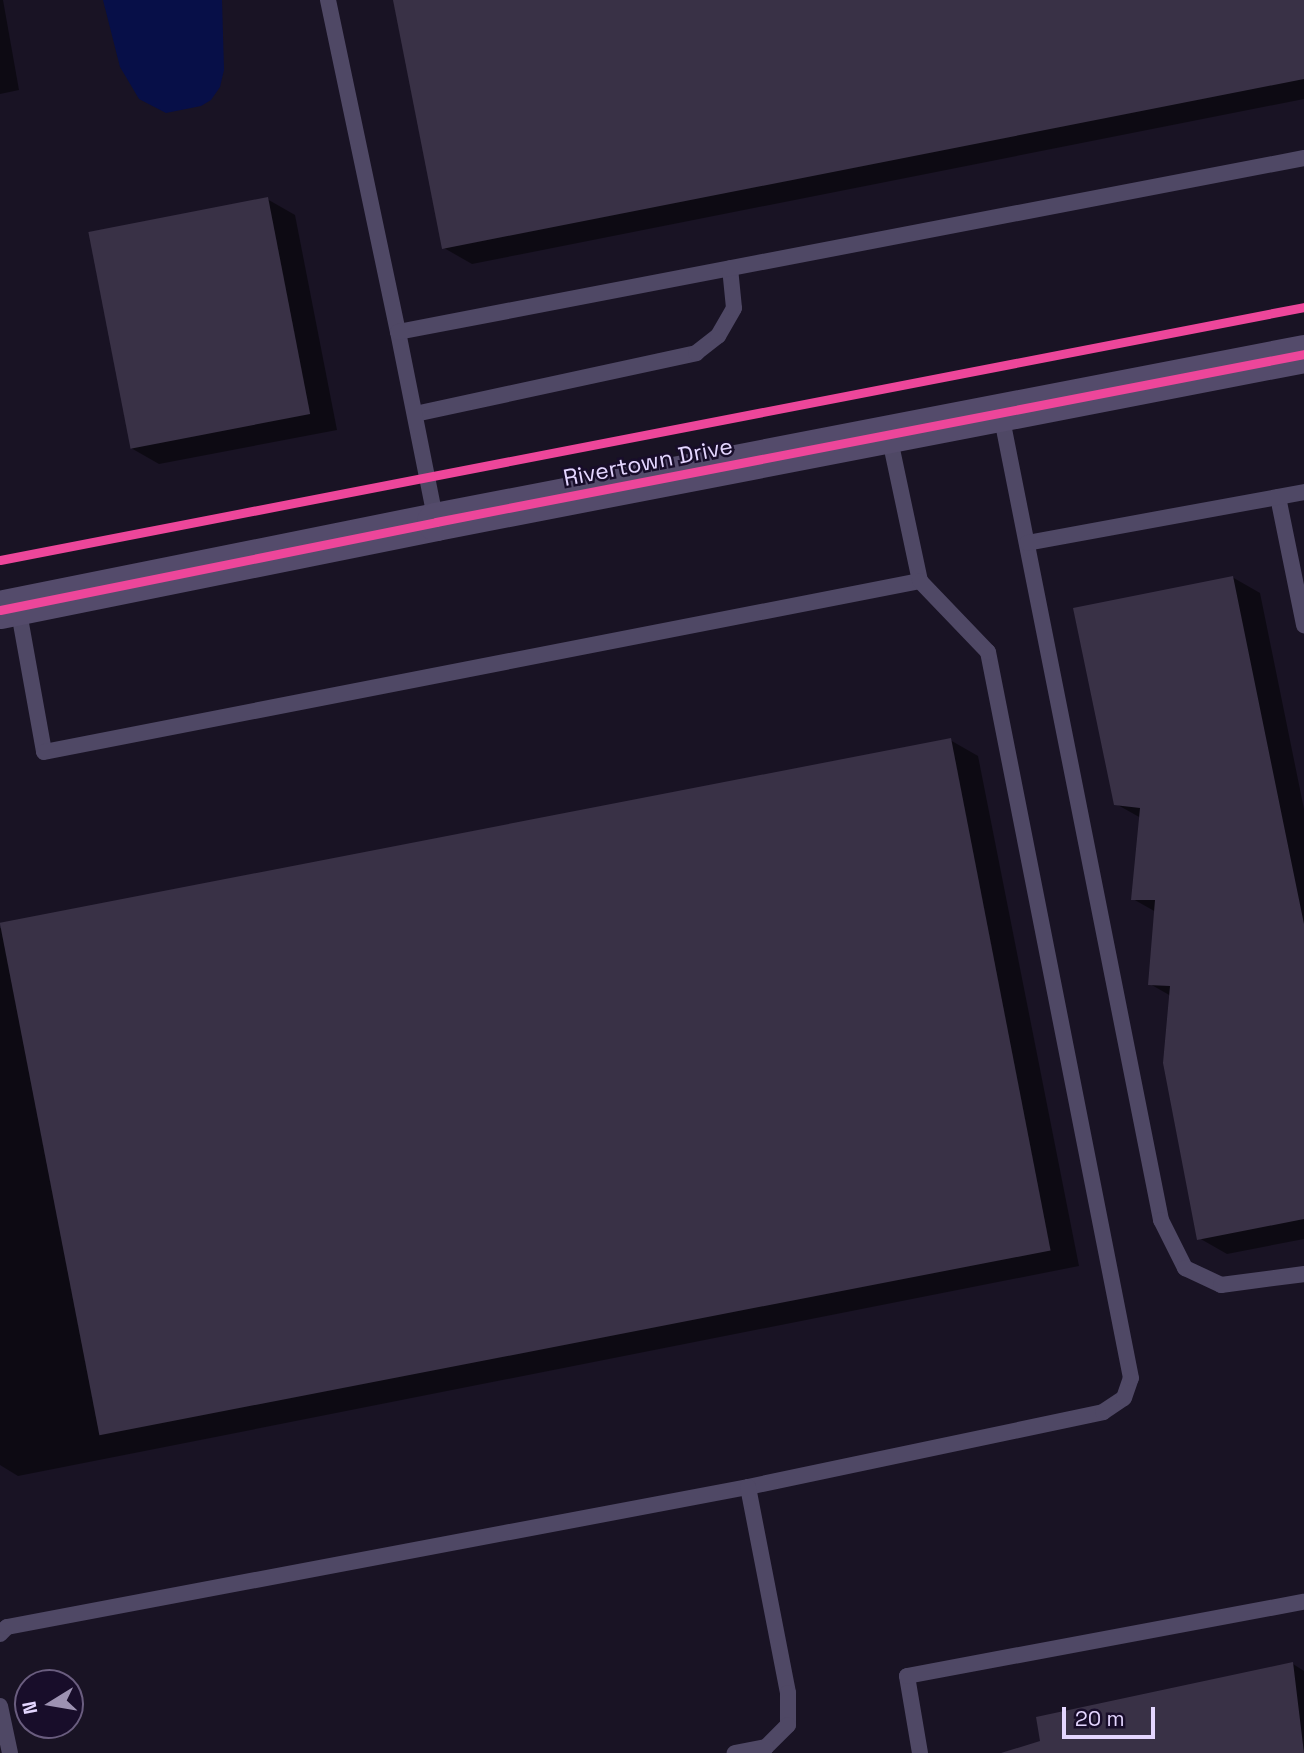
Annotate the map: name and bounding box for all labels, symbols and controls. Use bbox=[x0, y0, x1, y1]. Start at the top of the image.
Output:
street label: Rivertown Drive bbox=[561, 432, 735, 492]
north arrow bbox=[14, 1669, 84, 1739]
scale bar bbox=[1066, 1694, 1159, 1738]
text: N bbox=[16, 1699, 43, 1716]
text: 20 m bbox=[1075, 1705, 1125, 1732]

